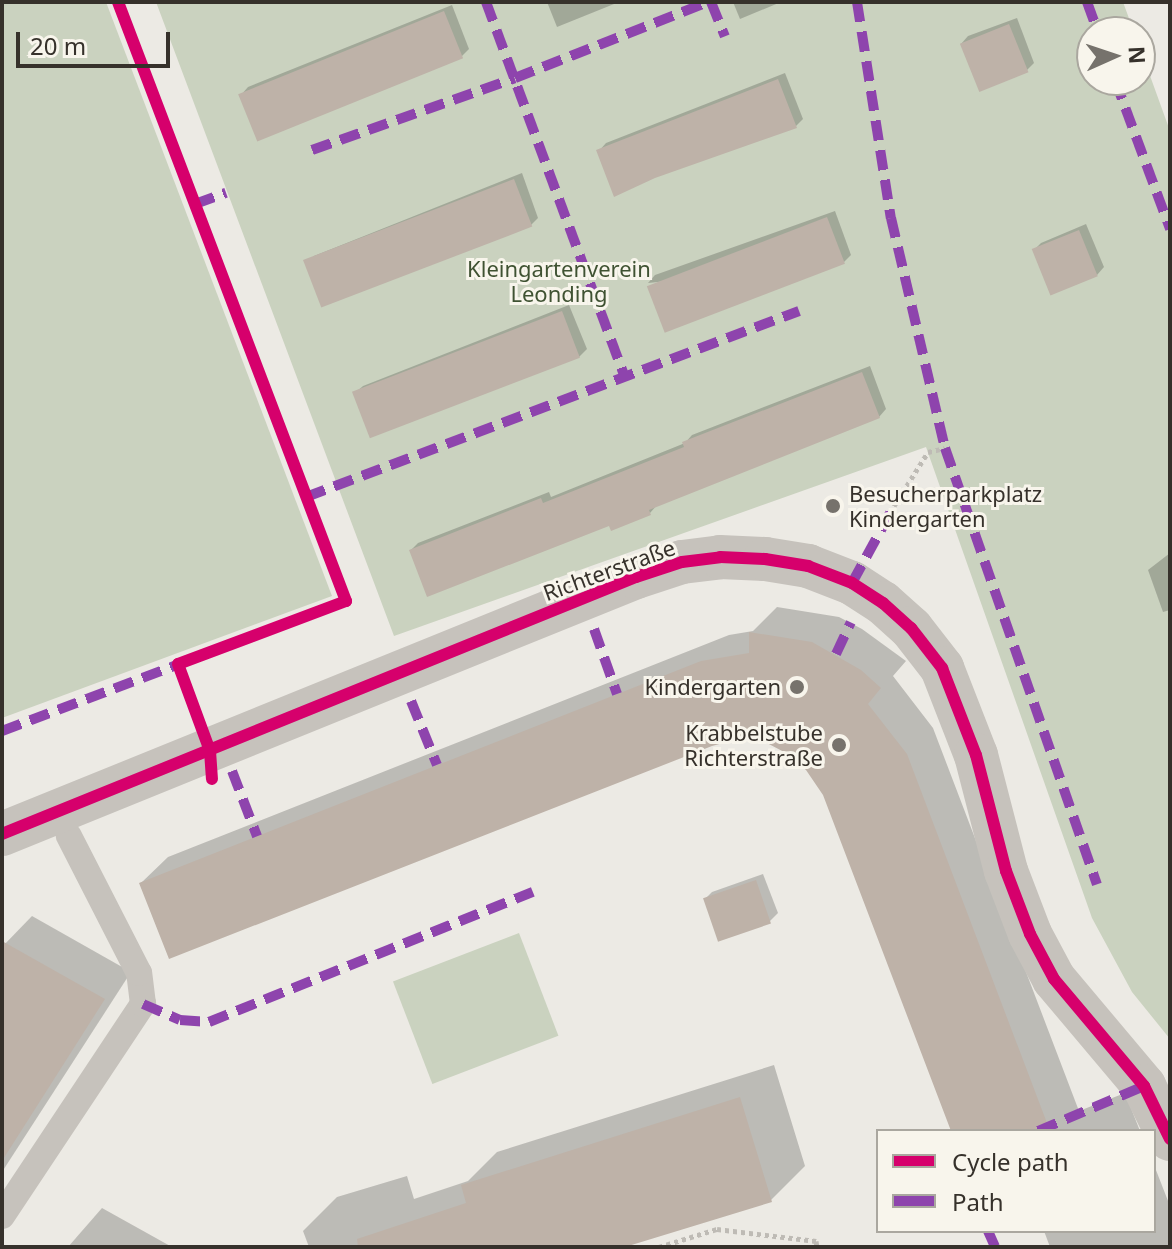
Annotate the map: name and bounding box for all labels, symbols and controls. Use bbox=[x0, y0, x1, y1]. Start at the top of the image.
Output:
scale bar bbox=[20, 16, 174, 66]
north arrow bbox=[1076, 16, 1156, 96]
text: 20 m bbox=[30, 29, 86, 62]
text: N bbox=[1123, 45, 1153, 65]
park label: Kleingartenverein Leonding bbox=[467, 255, 651, 306]
place label: Besucherparkplatz Kindergarten bbox=[849, 480, 1042, 532]
marker: Besucherparkplatz Kindergarten bbox=[824, 497, 842, 515]
street label: Richterstraße bbox=[539, 534, 679, 606]
place label: Kindergarten bbox=[644, 674, 781, 700]
marker: Kindergarten bbox=[788, 678, 806, 696]
place label: Krabbelstube Richterstraße bbox=[684, 719, 823, 770]
marker: Krabbelstube Richterstraße bbox=[830, 736, 848, 754]
legend bbox=[876, 1129, 1156, 1233]
text: Cycle path bbox=[952, 1145, 1069, 1178]
text: Path bbox=[952, 1185, 1003, 1218]

